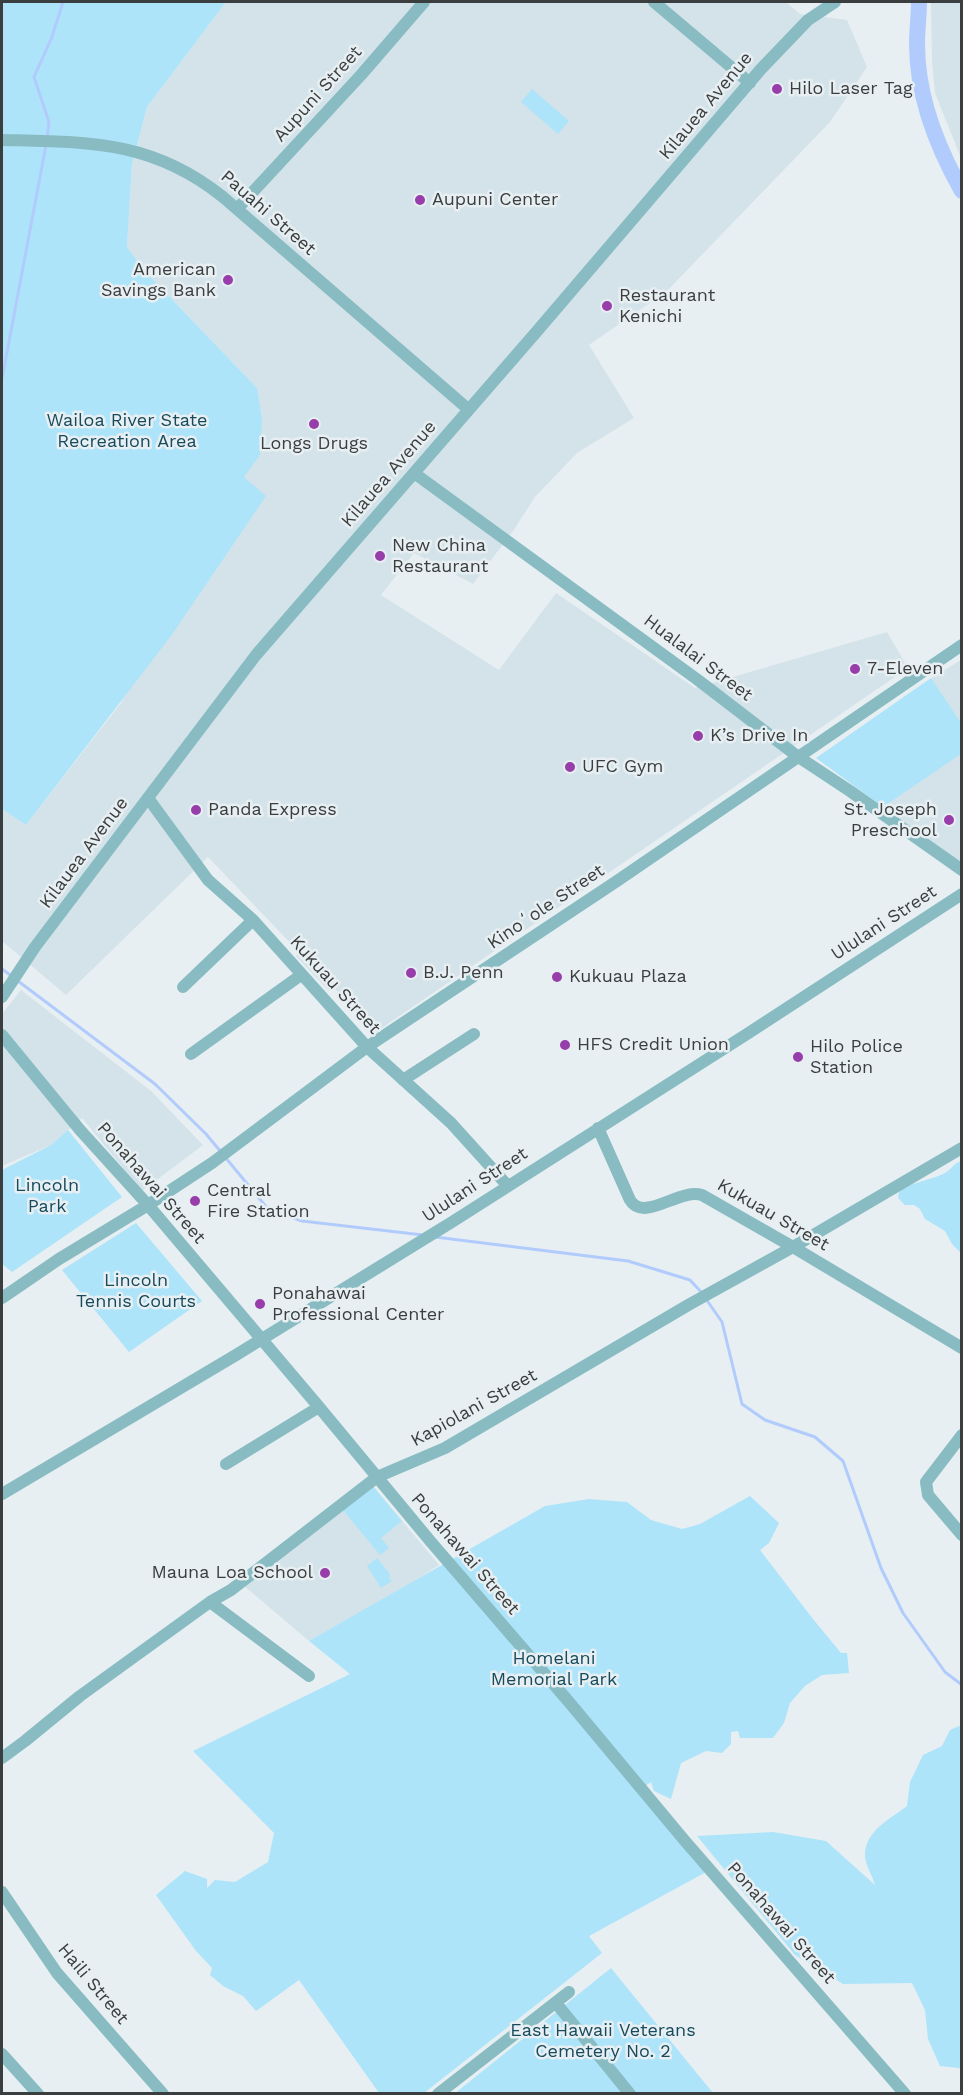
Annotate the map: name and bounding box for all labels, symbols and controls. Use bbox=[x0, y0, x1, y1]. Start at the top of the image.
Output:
street label: Aupuni Street bbox=[269, 42, 367, 146]
street label: Kilauea Avenue bbox=[655, 48, 757, 164]
place label: Hilo Laser Tag bbox=[789, 78, 913, 100]
marker: Hilo Laser Tag bbox=[770, 82, 784, 96]
street label: Pauahi Street bbox=[216, 166, 320, 260]
place label: Aupuni Center bbox=[432, 189, 558, 211]
marker: Aupuni Center bbox=[413, 193, 427, 207]
place label: American Savings Bank bbox=[101, 259, 216, 302]
marker: American Savings Bank bbox=[221, 273, 235, 287]
place label: Restaurant Kenichi bbox=[619, 285, 715, 328]
marker: Restaurant Kenichi bbox=[600, 299, 614, 313]
park label: Wailoa River State Recreation Area bbox=[47, 410, 207, 452]
street label: Kilauea Avenue bbox=[337, 416, 441, 532]
marker: Longs Drugs bbox=[307, 417, 321, 431]
place label: Longs Drugs bbox=[260, 433, 368, 455]
place label: New China Restaurant bbox=[392, 535, 488, 578]
marker: New China Restaurant bbox=[373, 549, 387, 563]
street label: Hualalai Street bbox=[639, 610, 757, 706]
place label: 7-Eleven bbox=[867, 658, 943, 680]
marker: 7-Eleven bbox=[848, 662, 862, 676]
place label: K’s Drive In bbox=[710, 725, 808, 747]
marker: K’s Drive In bbox=[691, 729, 705, 743]
place label: UFC Gym bbox=[582, 756, 663, 778]
marker: UFC Gym bbox=[563, 760, 577, 774]
street label: Kilauea Avenue bbox=[35, 793, 133, 913]
place label: Panda Express bbox=[208, 799, 337, 821]
place label: St. Joseph Preschool bbox=[844, 799, 937, 842]
marker: Panda Express bbox=[189, 803, 203, 817]
marker: St. Joseph Preschool bbox=[942, 813, 956, 827]
street label: Kinoʻole Street bbox=[483, 860, 609, 954]
street label: Ululani Street bbox=[827, 881, 941, 965]
street label: Kukuau Street bbox=[285, 931, 385, 1039]
place label: B.J. Penn bbox=[423, 962, 504, 984]
marker: B.J. Penn bbox=[404, 966, 418, 980]
place label: Kukuau Plaza bbox=[569, 966, 687, 988]
marker: Kukuau Plaza bbox=[550, 970, 564, 984]
place label: HFS Credit Union bbox=[577, 1034, 729, 1056]
place label: Hilo Police Station bbox=[810, 1036, 903, 1078]
marker: HFS Credit Union bbox=[558, 1038, 572, 1052]
marker: Hilo Police Station bbox=[791, 1050, 805, 1064]
street label: Ponahawai Street bbox=[92, 1118, 210, 1248]
street label: Ululani Street bbox=[418, 1143, 532, 1227]
street label: Kukuau Street bbox=[713, 1174, 833, 1256]
park label: Lincoln Park bbox=[15, 1175, 79, 1218]
place label: Central Fire Station bbox=[207, 1180, 310, 1222]
marker: Central Fire Station bbox=[188, 1194, 202, 1208]
park label: Lincoln Tennis Courts bbox=[76, 1270, 196, 1312]
place label: Ponahawai Professional Center bbox=[272, 1283, 444, 1326]
marker: Ponahawai Professional Center bbox=[253, 1297, 267, 1311]
street label: Kapiolani Street bbox=[407, 1364, 541, 1452]
street label: Ponahawai Street bbox=[406, 1489, 524, 1619]
place label: Mauna Loa School bbox=[151, 1562, 313, 1584]
marker: Mauna Loa School bbox=[318, 1566, 332, 1580]
park label: Homelani Memorial Park bbox=[491, 1648, 617, 1690]
street label: Ponahawai Street bbox=[722, 1858, 840, 1988]
street label: Haili Street bbox=[53, 1939, 133, 2029]
park label: East Hawaii Veterans Cemetery No. 2 bbox=[510, 2020, 696, 2062]

